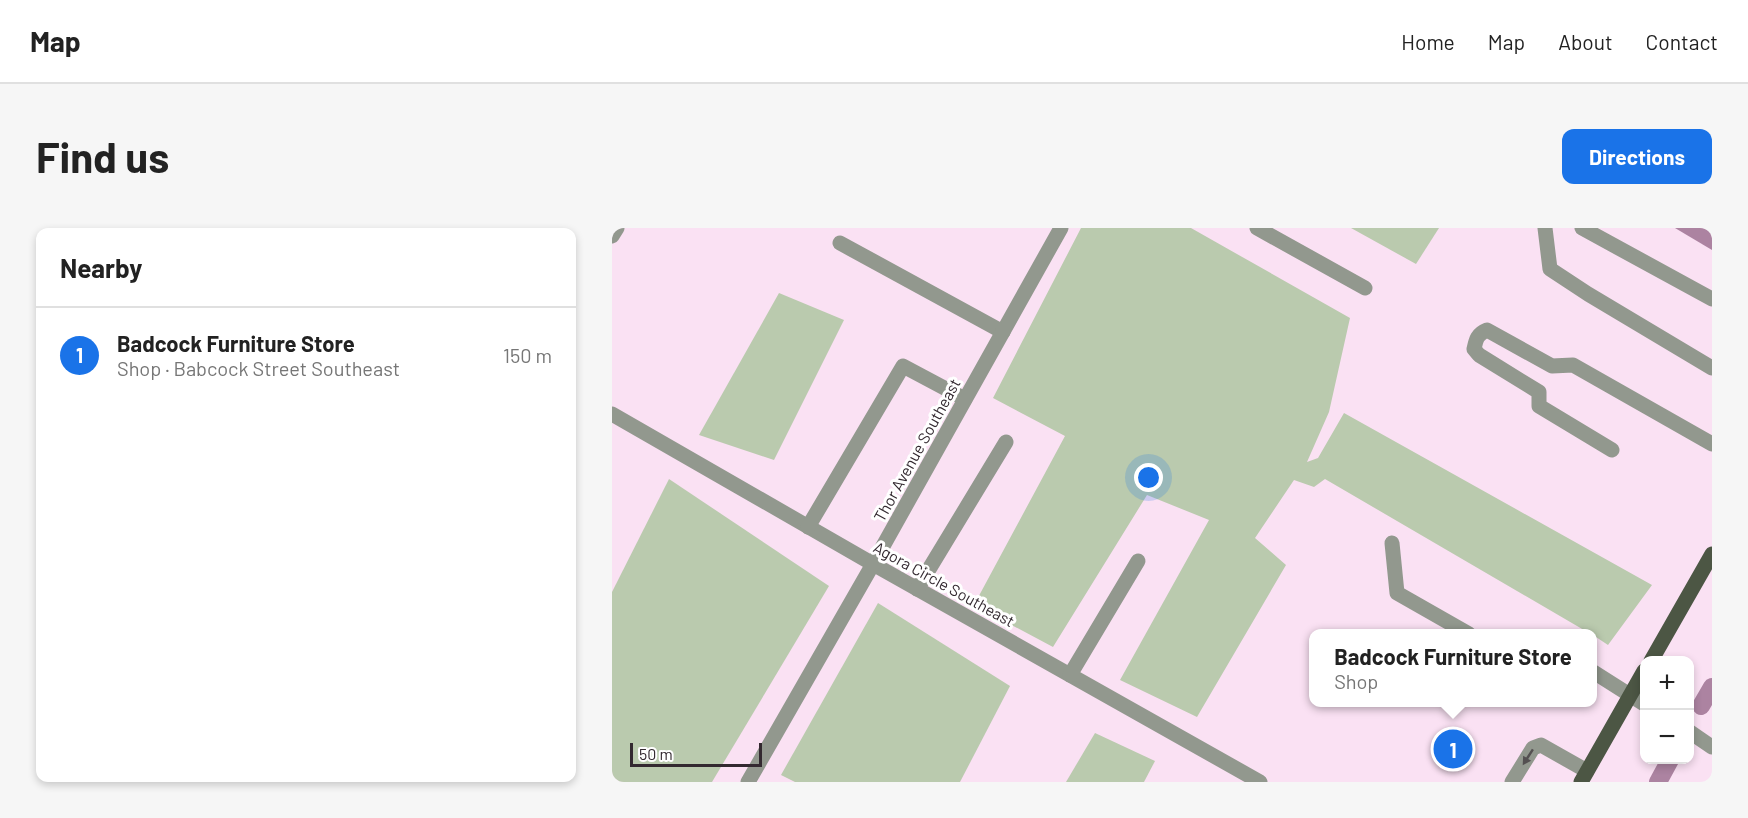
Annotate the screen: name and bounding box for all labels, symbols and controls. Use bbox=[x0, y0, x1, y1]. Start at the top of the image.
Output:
text: Map bbox=[30, 24, 81, 58]
text: Home bbox=[1401, 29, 1455, 54]
text: Map bbox=[1488, 29, 1525, 54]
text: About bbox=[1558, 29, 1613, 54]
text: Contact bbox=[1646, 29, 1718, 54]
button: Directions bbox=[1562, 129, 1712, 184]
text: Find us bbox=[36, 131, 169, 181]
text: Nearby bbox=[60, 252, 142, 283]
text: Badcock Furniture Store bbox=[117, 330, 355, 356]
text: 1 bbox=[76, 343, 83, 367]
text: 150 m bbox=[503, 343, 552, 367]
text: Shop · Babcock Street Southeast bbox=[117, 356, 400, 380]
street label: Thor Avenue Southeast bbox=[869, 375, 964, 525]
your location bbox=[1134, 463, 1163, 492]
street label: Agora Circle Southeast bbox=[870, 537, 1018, 630]
popup bbox=[1309, 629, 1597, 707]
text: Badcock Furniture Store bbox=[1334, 643, 1572, 669]
map controls bbox=[1640, 656, 1694, 764]
button: + bbox=[1640, 656, 1694, 710]
text: Shop bbox=[1334, 669, 1378, 693]
button: − bbox=[1640, 710, 1694, 764]
pin: 1 bbox=[1434, 726, 1472, 772]
scale bar bbox=[630, 740, 762, 768]
text: 50 m bbox=[639, 744, 673, 763]
one-way arrow bbox=[1522, 748, 1534, 764]

